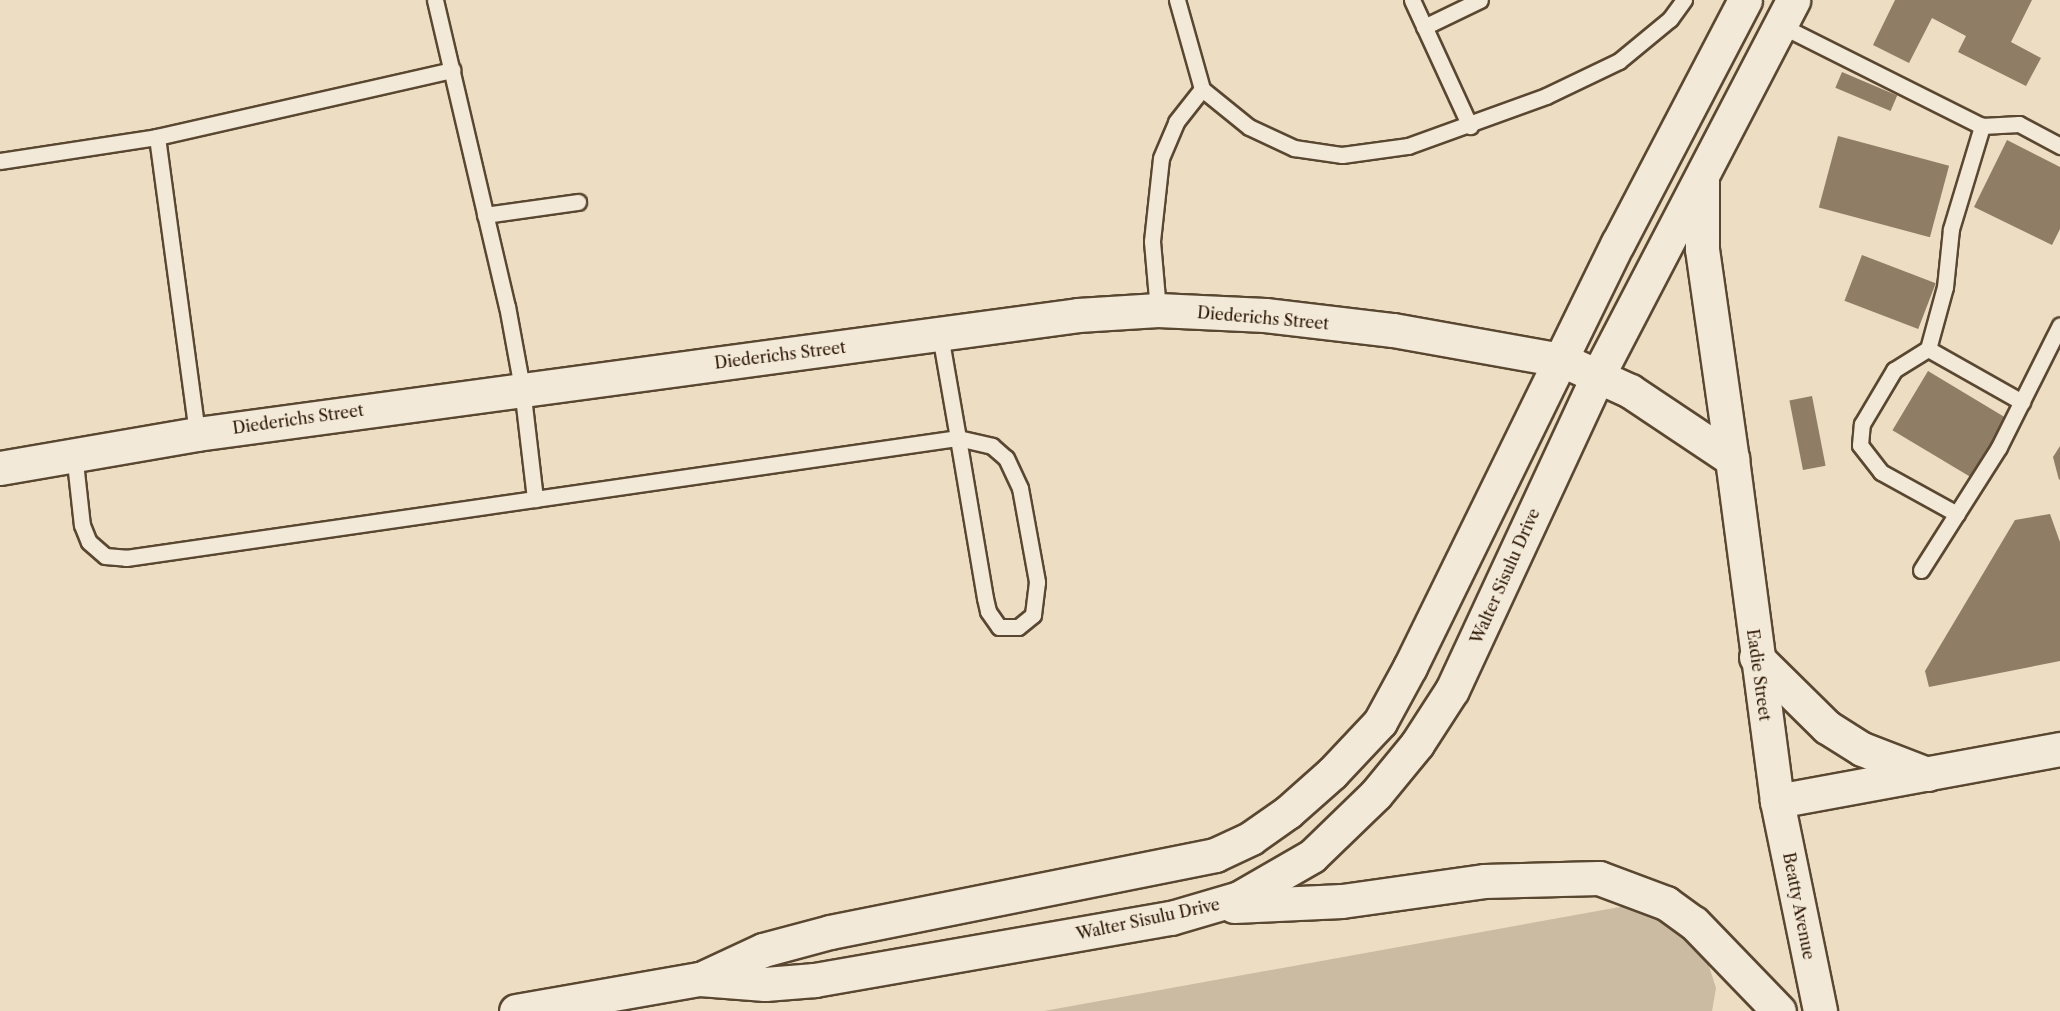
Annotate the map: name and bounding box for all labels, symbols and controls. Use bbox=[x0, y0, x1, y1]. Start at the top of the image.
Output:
street label: Diederichs Street bbox=[1196, 303, 1330, 333]
street label: Diederichs Street bbox=[713, 337, 847, 373]
street label: Diederichs Street bbox=[231, 400, 365, 438]
street label: Walter Sisulu Drive bbox=[1466, 505, 1544, 647]
street label: Eadie Street bbox=[1743, 628, 1775, 722]
street label: Beatty Avenue bbox=[1779, 850, 1819, 962]
street label: Walter Sisulu Drive bbox=[1074, 894, 1222, 944]

